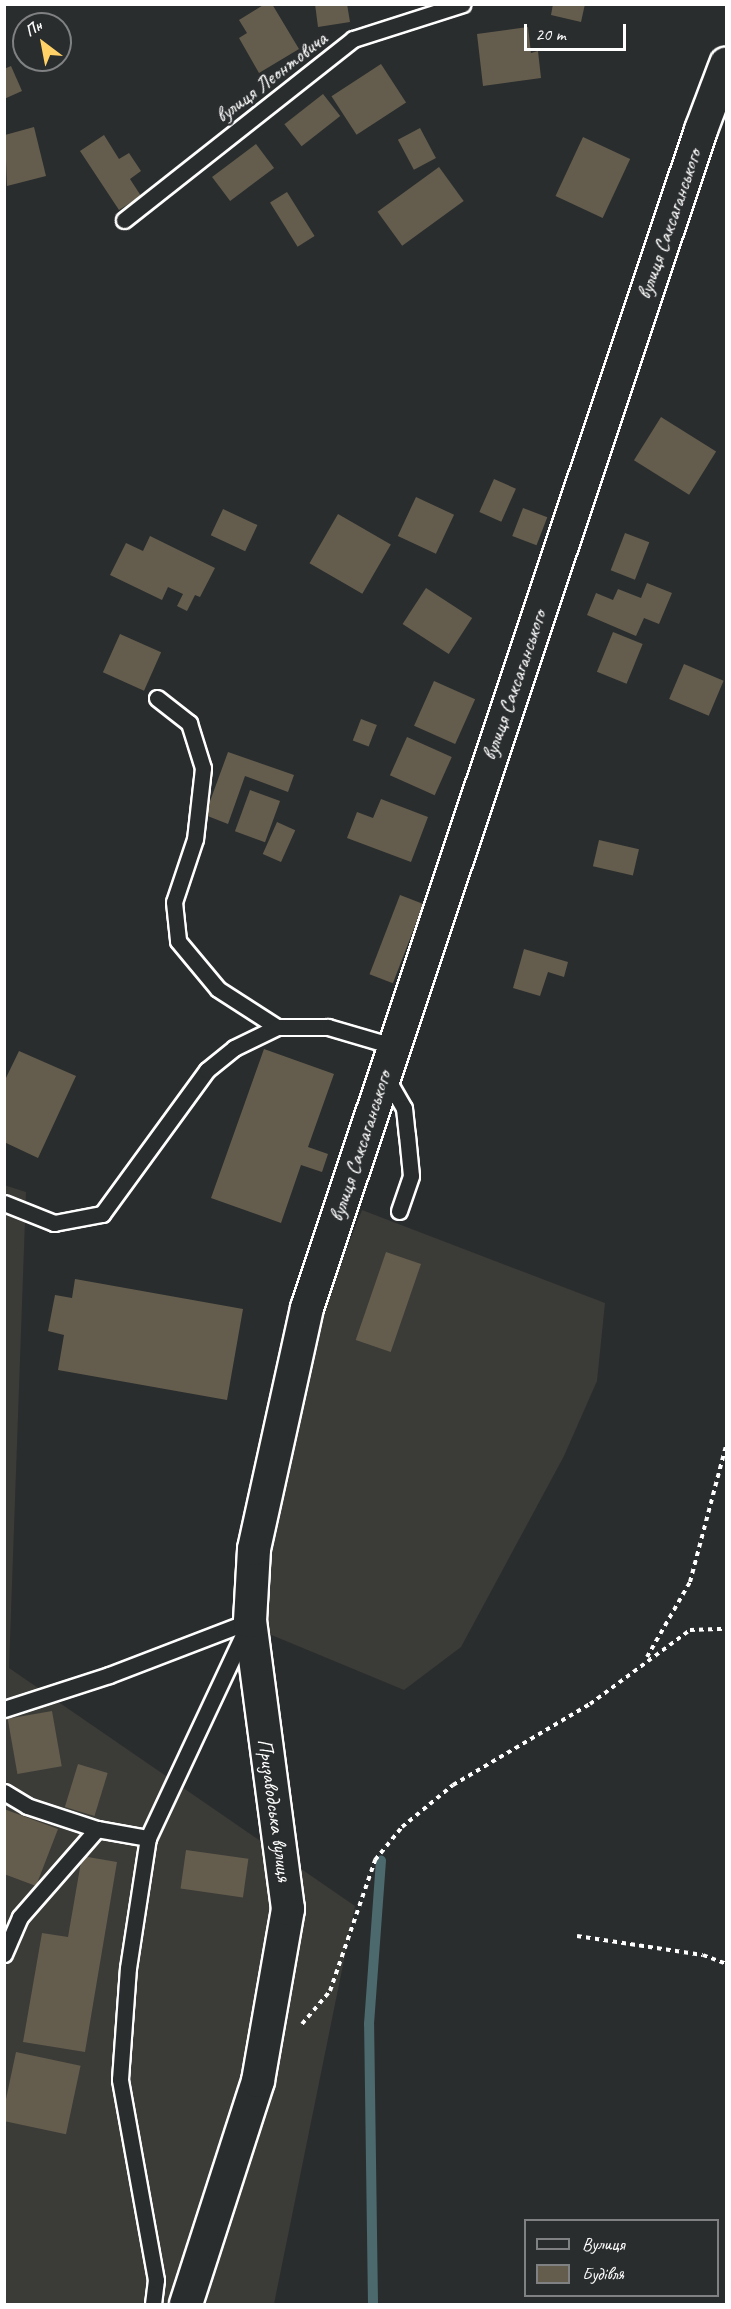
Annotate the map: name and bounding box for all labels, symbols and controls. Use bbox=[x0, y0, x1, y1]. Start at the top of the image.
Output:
north arrow bbox=[12, 12, 72, 72]
scale bar bbox=[527, 12, 629, 50]
text: Пн bbox=[21, 16, 46, 41]
text: 20 m bbox=[535, 23, 566, 45]
street label: вулиця Леонтовича bbox=[210, 26, 332, 128]
street label: вулиця Саксаганського bbox=[631, 145, 707, 303]
street label: вулиця Саксаганського bbox=[476, 606, 552, 764]
street label: вулиця Саксаганського bbox=[324, 1067, 396, 1225]
street label: Призаводська вулиця bbox=[252, 1737, 298, 1883]
legend bbox=[524, 2219, 719, 2297]
text: Вулиця bbox=[582, 2233, 625, 2255]
text: Будівля bbox=[582, 2263, 624, 2285]

